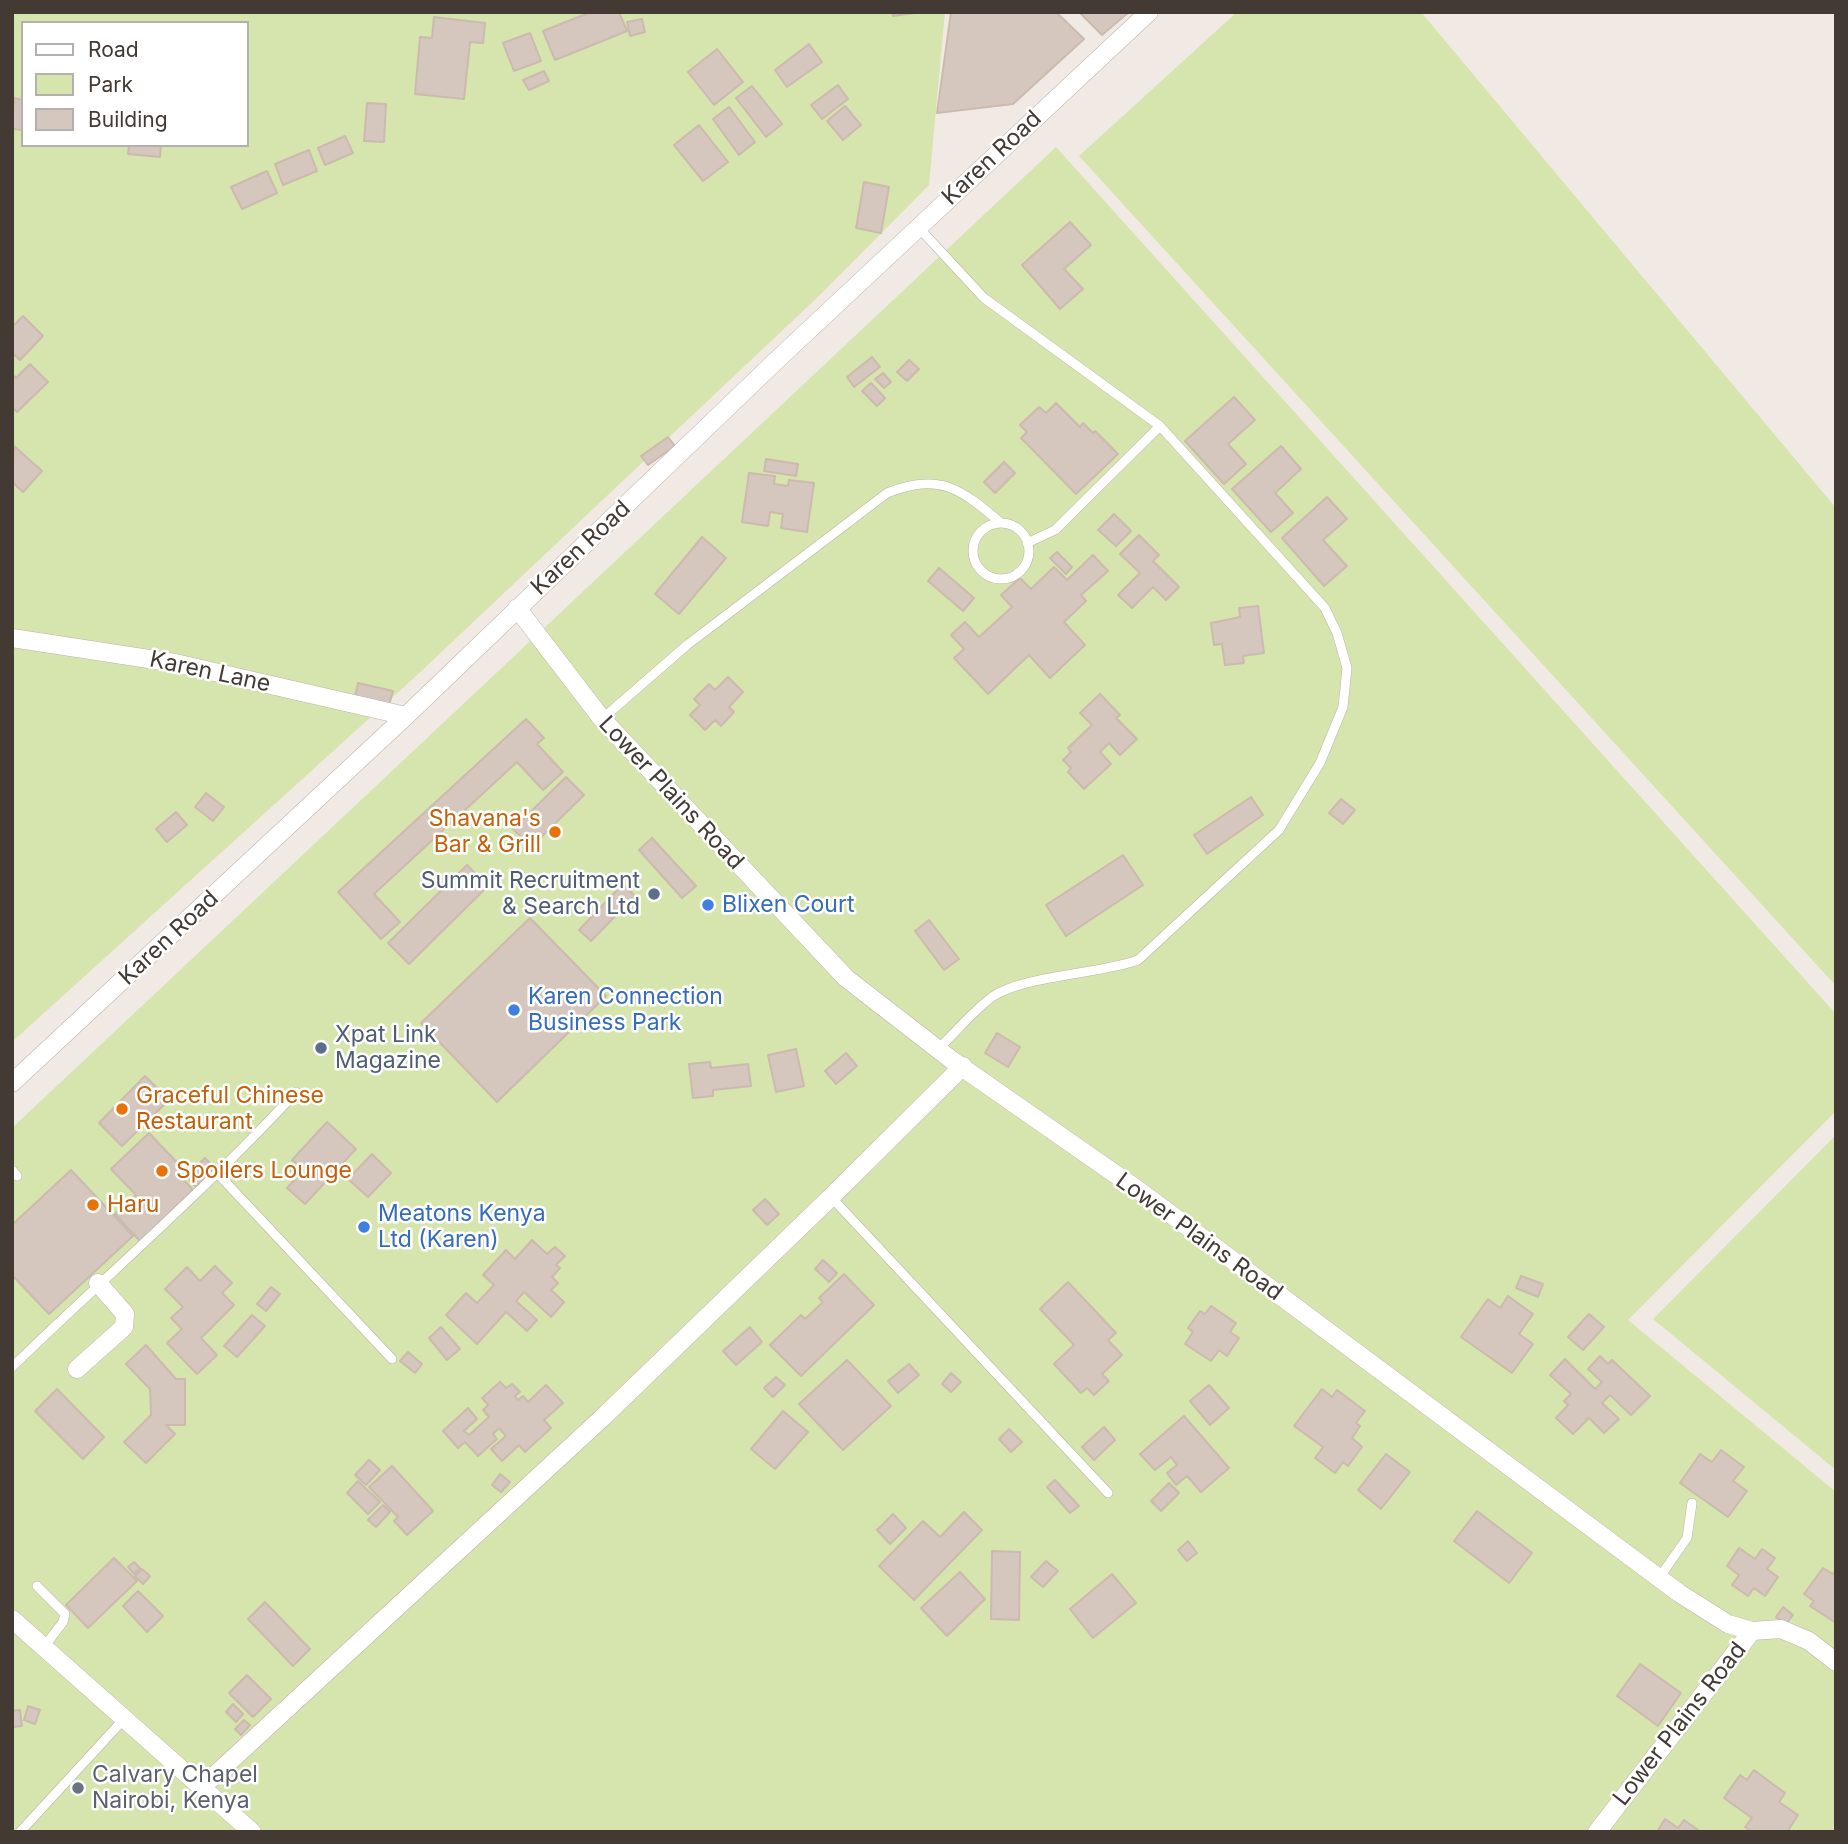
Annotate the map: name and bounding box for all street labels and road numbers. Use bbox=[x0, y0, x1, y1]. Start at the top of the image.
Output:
street label: Karen Road bbox=[937, 105, 1047, 211]
street label: Karen Road bbox=[526, 495, 636, 601]
street label: Karen Lane bbox=[147, 646, 273, 698]
street label: Lower Plains Road bbox=[593, 711, 749, 875]
street label: Karen Road bbox=[114, 885, 224, 991]
street label: Lower Plains Road bbox=[1110, 1167, 1288, 1307]
street label: Lower Plains Road bbox=[1608, 1637, 1752, 1811]

